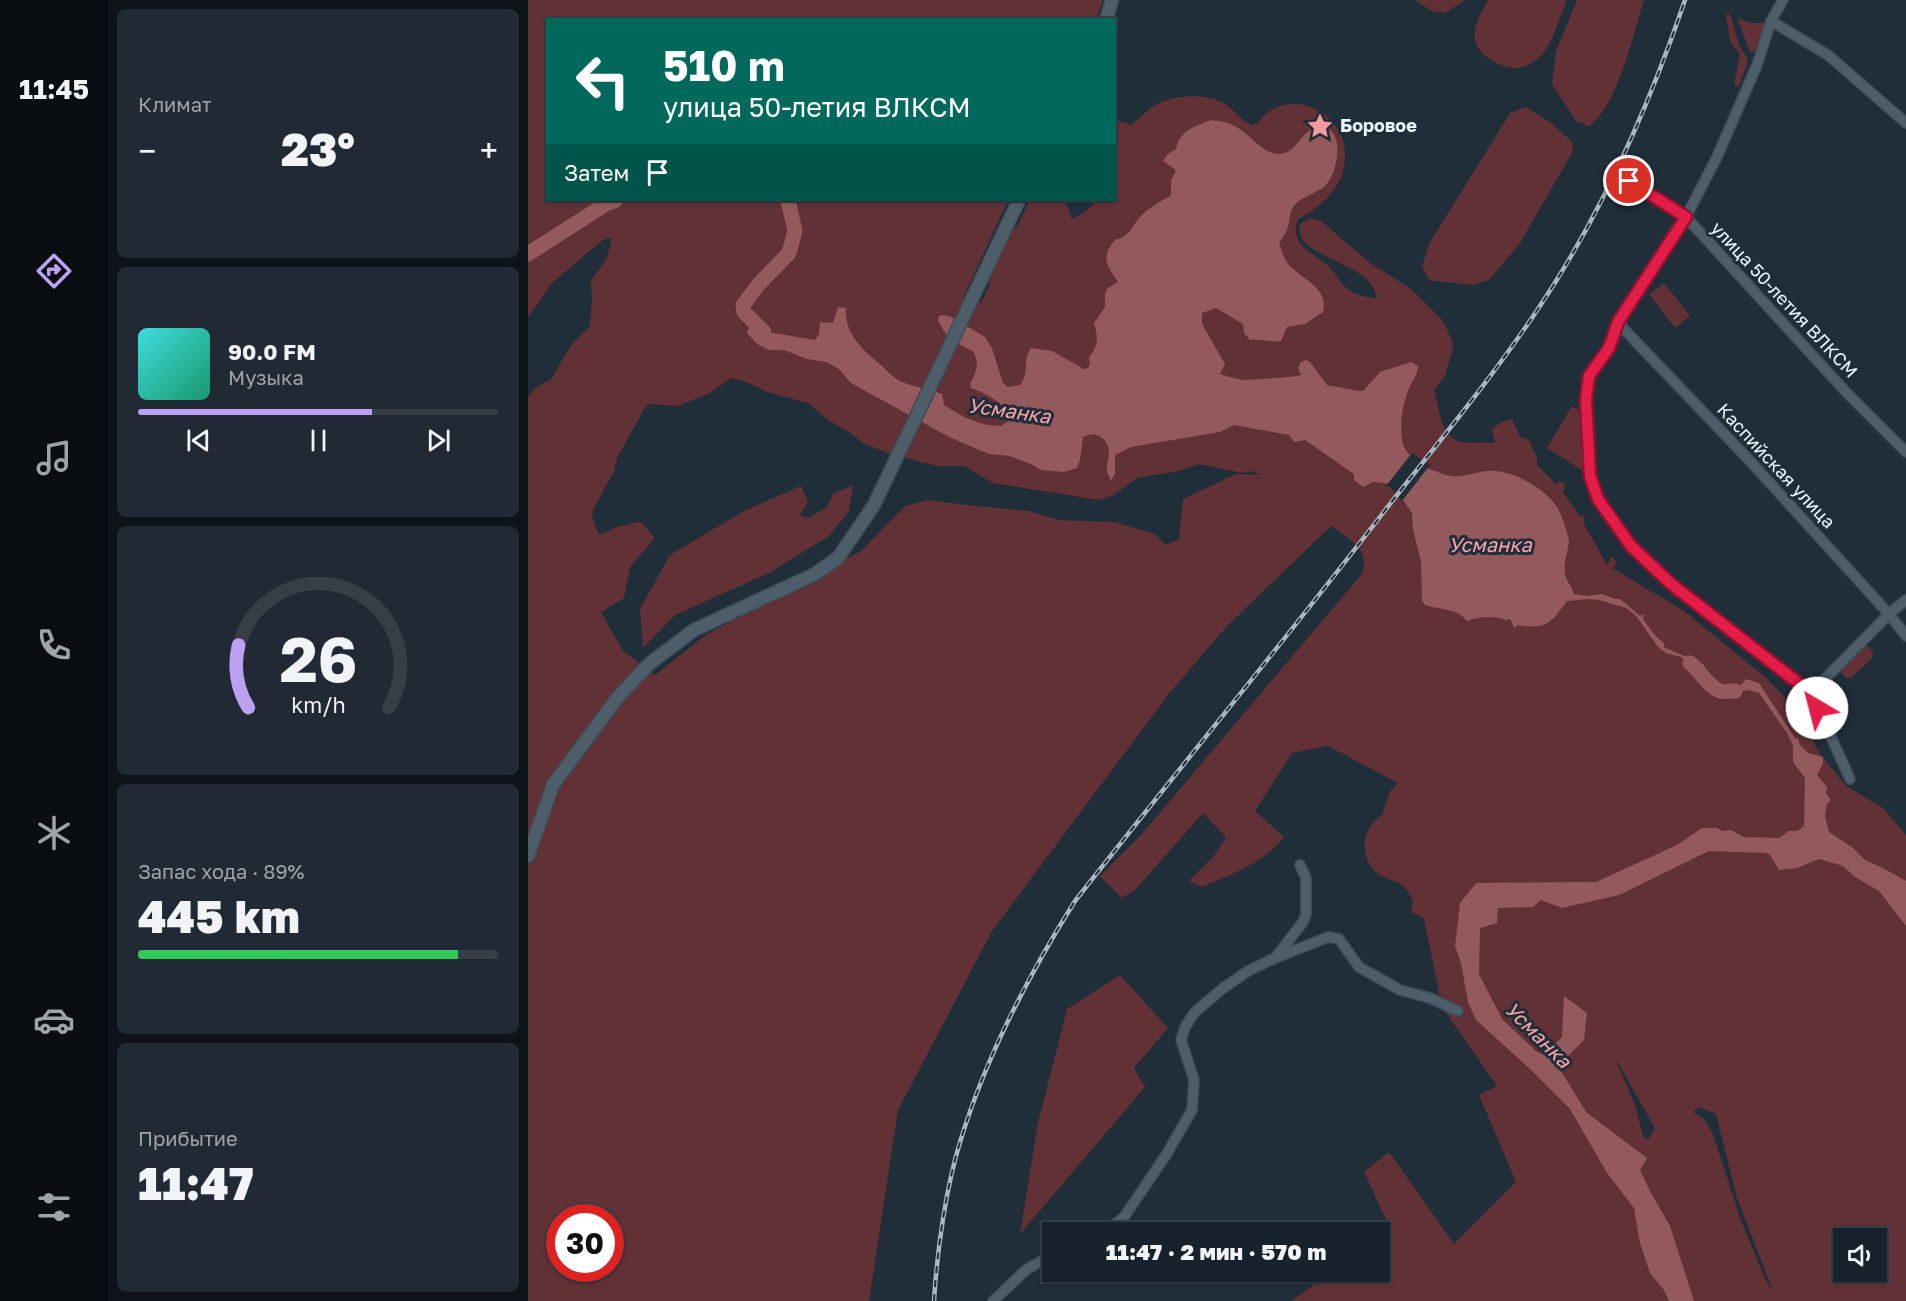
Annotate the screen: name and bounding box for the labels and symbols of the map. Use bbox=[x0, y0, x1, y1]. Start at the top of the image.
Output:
place icon: Боровое bbox=[1305, 111, 1335, 141]
place label: Боровое bbox=[1340, 114, 1417, 136]
pin bbox=[1603, 155, 1654, 206]
street label: улица 50-летия ВЛКСМ bbox=[1707, 217, 1863, 382]
water label: Усманка bbox=[966, 392, 1053, 428]
street label: Каспийская улица bbox=[1713, 398, 1840, 532]
water label: Усманка bbox=[1448, 532, 1532, 556]
position arrow bbox=[1785, 676, 1849, 740]
water label: Усманка bbox=[1501, 996, 1577, 1073]
speed limit sign: 30 bbox=[546, 1204, 624, 1282]

